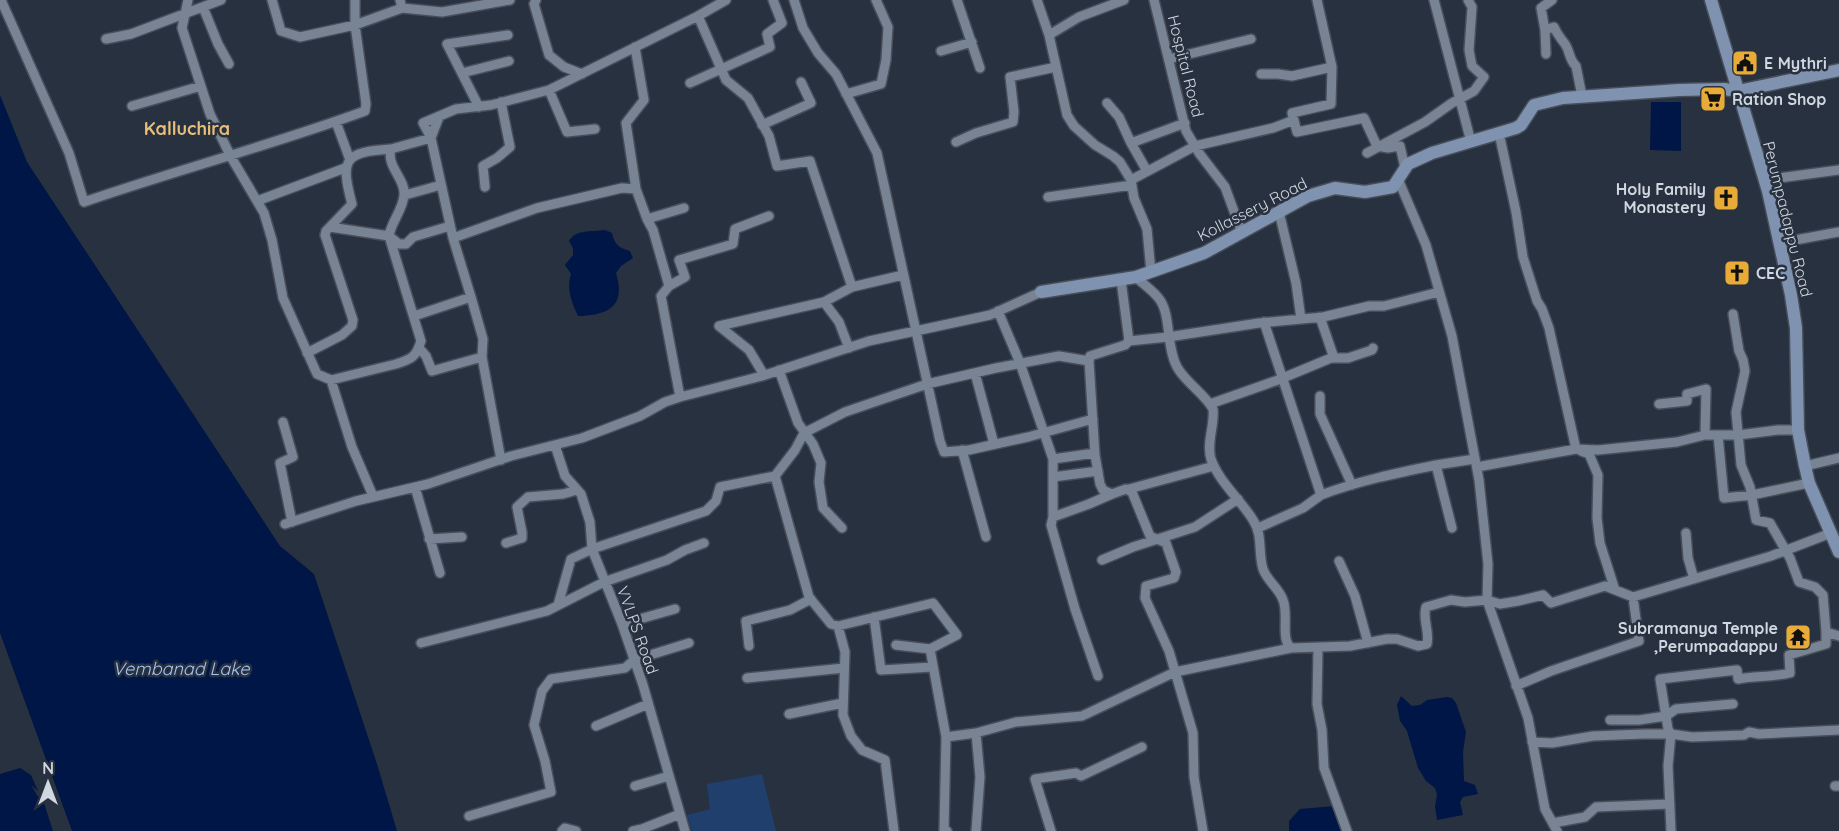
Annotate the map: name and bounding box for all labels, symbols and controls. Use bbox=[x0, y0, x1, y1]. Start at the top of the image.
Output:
street label: Hospital Road bbox=[1164, 13, 1208, 119]
public building icon: E Mythri bbox=[1730, 48, 1760, 78]
place label: E Mythri bbox=[1764, 53, 1827, 73]
supermarket icon: Ration Shop bbox=[1698, 84, 1728, 114]
place label: Ration Shop bbox=[1732, 89, 1826, 109]
district label: Kalluchira bbox=[144, 117, 230, 140]
street label: Perumpadappu Road bbox=[1759, 139, 1817, 299]
street label: Kollassery Road bbox=[1194, 173, 1310, 245]
place label: Holy Family Monastery bbox=[1616, 179, 1706, 217]
church icon: Holy Family Monastery bbox=[1711, 183, 1741, 213]
church icon: CEC bbox=[1722, 258, 1752, 288]
place label: CEC bbox=[1756, 263, 1785, 283]
street label: VVLPS Road bbox=[613, 583, 663, 677]
place label: Subramanya Temple ,Perumpadappu bbox=[1618, 618, 1778, 656]
temple icon: Subramanya Temple ,Perumpadappu bbox=[1783, 622, 1813, 652]
water label: Vembanad Lake bbox=[113, 657, 250, 680]
north arrow bbox=[18, 753, 78, 813]
text: N bbox=[42, 758, 54, 778]

